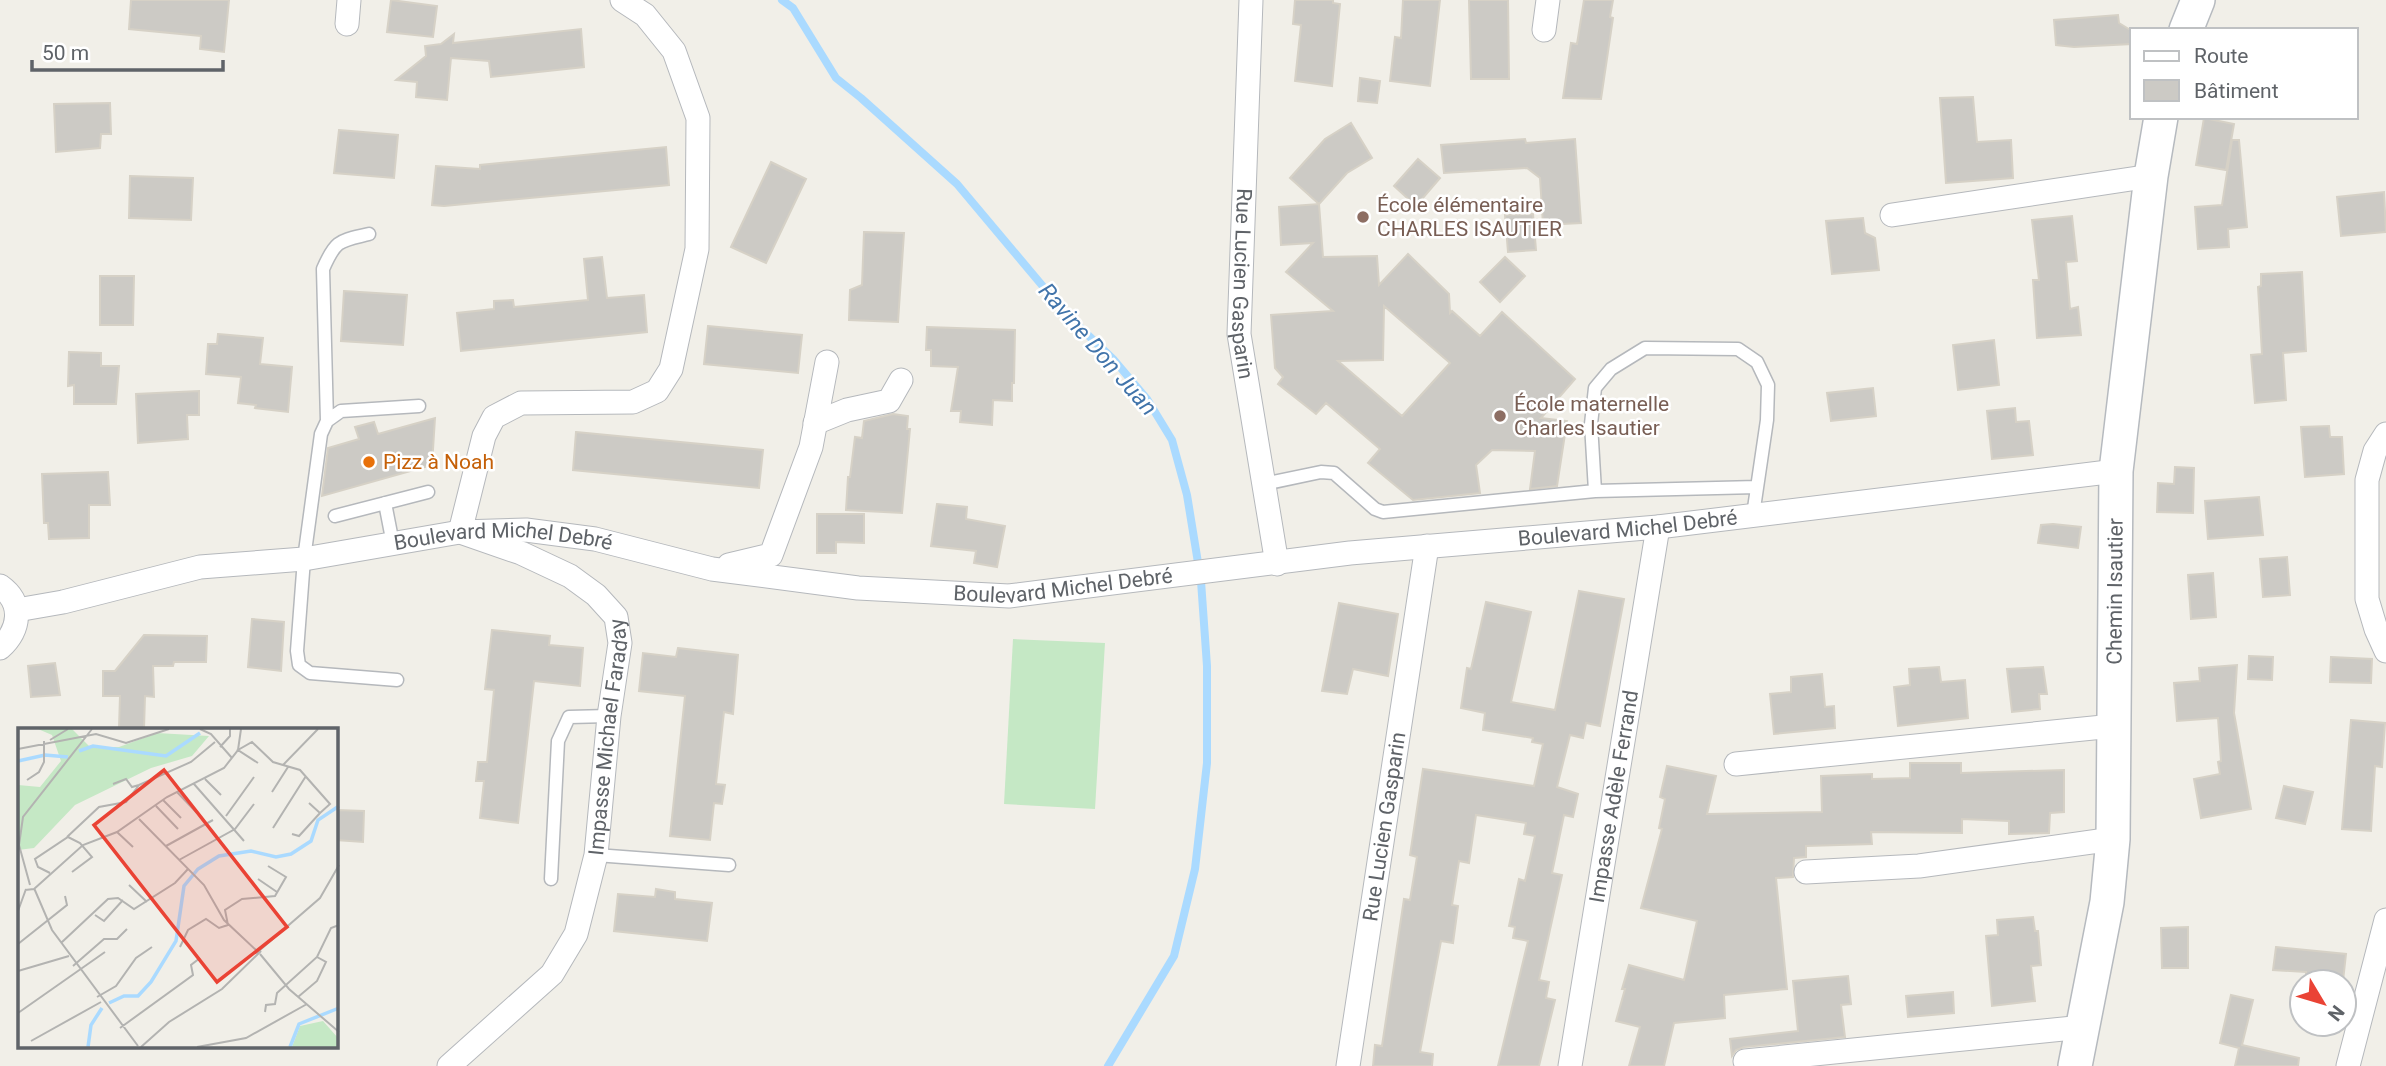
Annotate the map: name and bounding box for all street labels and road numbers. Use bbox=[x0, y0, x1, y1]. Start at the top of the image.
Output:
street label: Rue Lucien Gasparin bbox=[1227, 188, 1258, 381]
street label: Boulevard Michel Debré bbox=[1517, 505, 1739, 551]
street label: Boulevard Michel Debré bbox=[392, 518, 615, 555]
street label: Chemin Isautier bbox=[2102, 518, 2128, 665]
street label: Boulevard Michel Debré bbox=[953, 563, 1174, 608]
street label: Impasse Michael Faraday bbox=[584, 617, 632, 857]
street label: Impasse Adèle Ferrand bbox=[1585, 689, 1643, 905]
street label: Rue Lucien Gasparin bbox=[1358, 730, 1411, 923]

